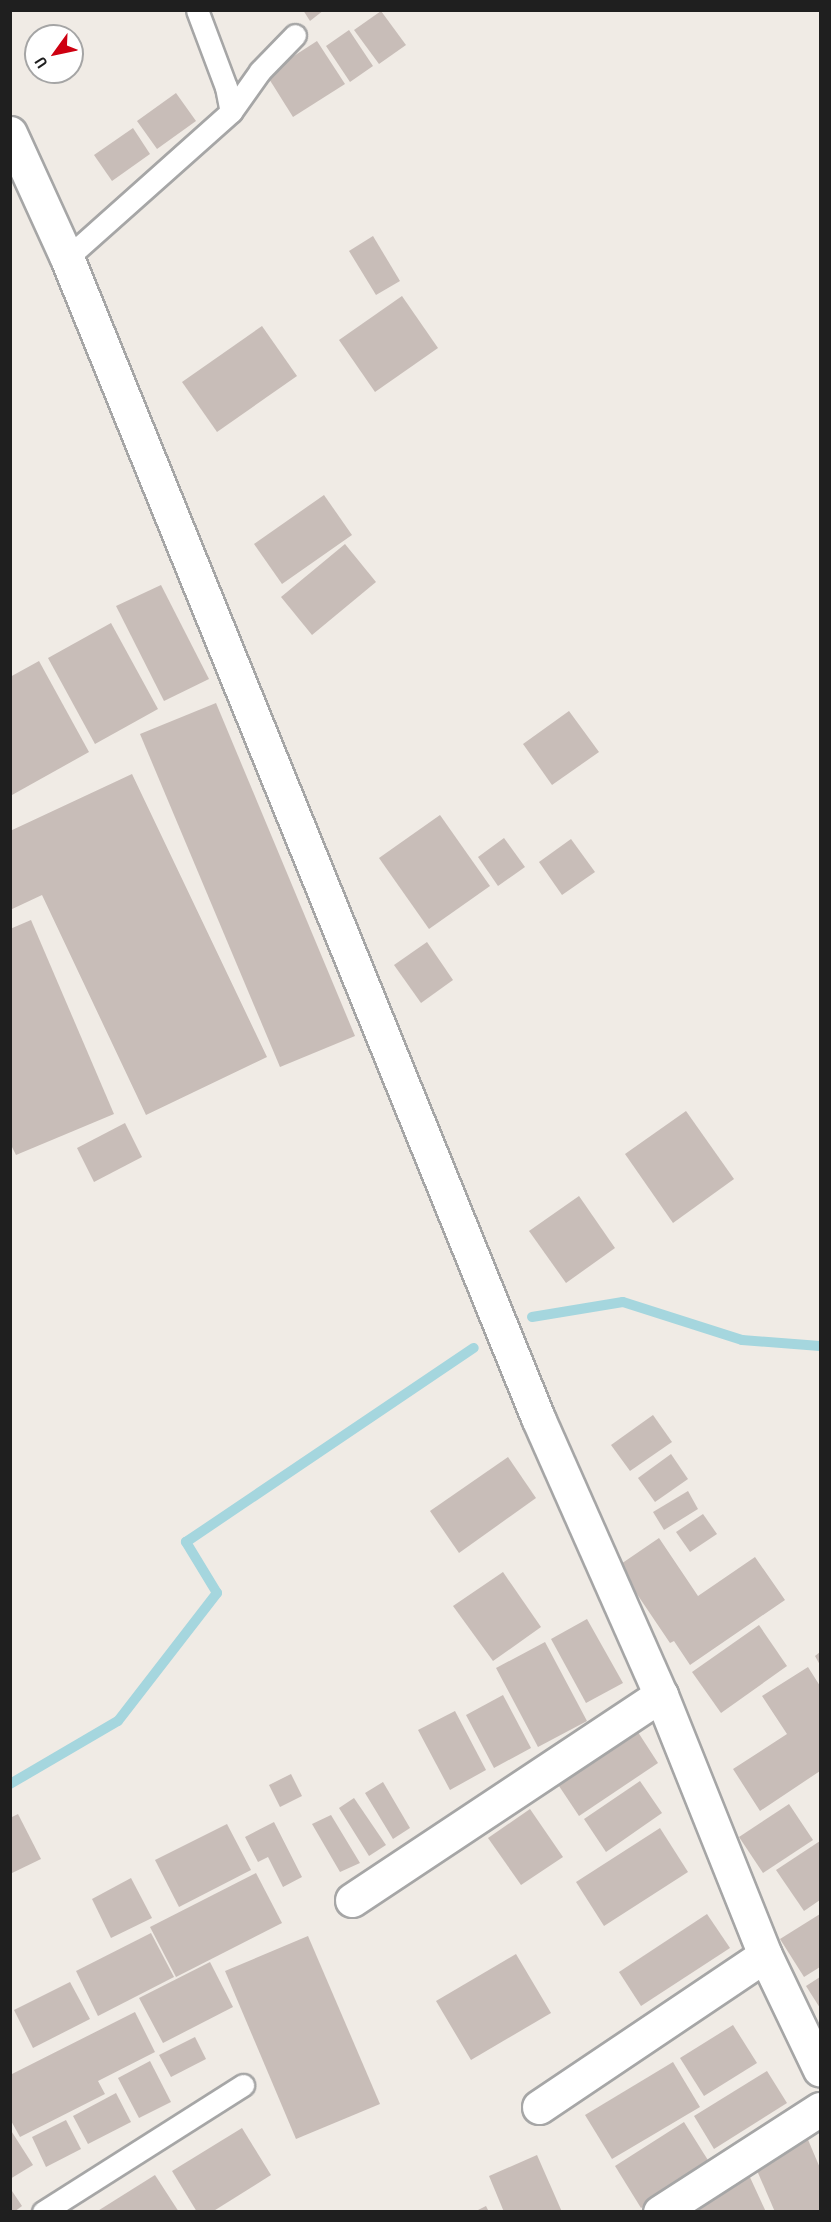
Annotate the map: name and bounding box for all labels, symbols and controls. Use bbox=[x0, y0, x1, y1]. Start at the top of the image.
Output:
north arrow bbox=[24, 24, 84, 84]
text: U bbox=[29, 53, 52, 73]

